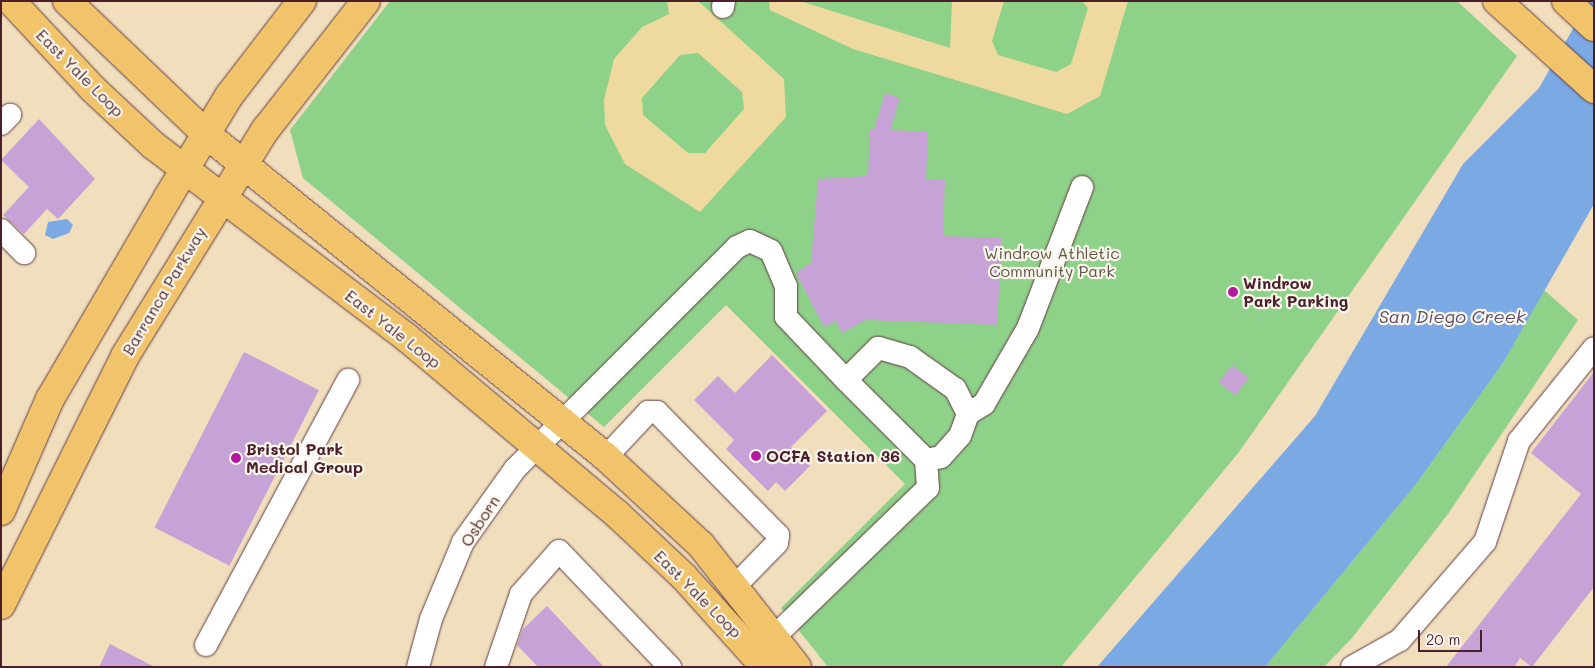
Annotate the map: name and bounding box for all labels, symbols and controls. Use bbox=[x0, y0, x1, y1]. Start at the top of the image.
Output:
street label: East Yale Loop bbox=[32, 25, 128, 121]
street label: Barranca Parkway bbox=[118, 223, 210, 359]
park label: Windrow Athletic Community Park bbox=[984, 243, 1120, 281]
place label: Windrow Park Parking bbox=[1243, 273, 1348, 311]
street label: East Yale Loop bbox=[341, 286, 445, 372]
marker: Windrow Park Parking bbox=[1227, 286, 1239, 298]
water label: San Diego Creek bbox=[1379, 305, 1525, 327]
place label: Bristol Park Medical Group bbox=[246, 439, 363, 477]
place label: OCFA Station 36 bbox=[766, 446, 900, 466]
marker: OCFA Station 36 bbox=[750, 450, 762, 462]
marker: Bristol Park Medical Group bbox=[230, 452, 242, 464]
street label: Osborn bbox=[456, 492, 504, 550]
street label: East Yale Loop bbox=[650, 546, 746, 642]
scale bar bbox=[1420, 620, 1484, 652]
text: 20 m bbox=[1426, 629, 1460, 649]

